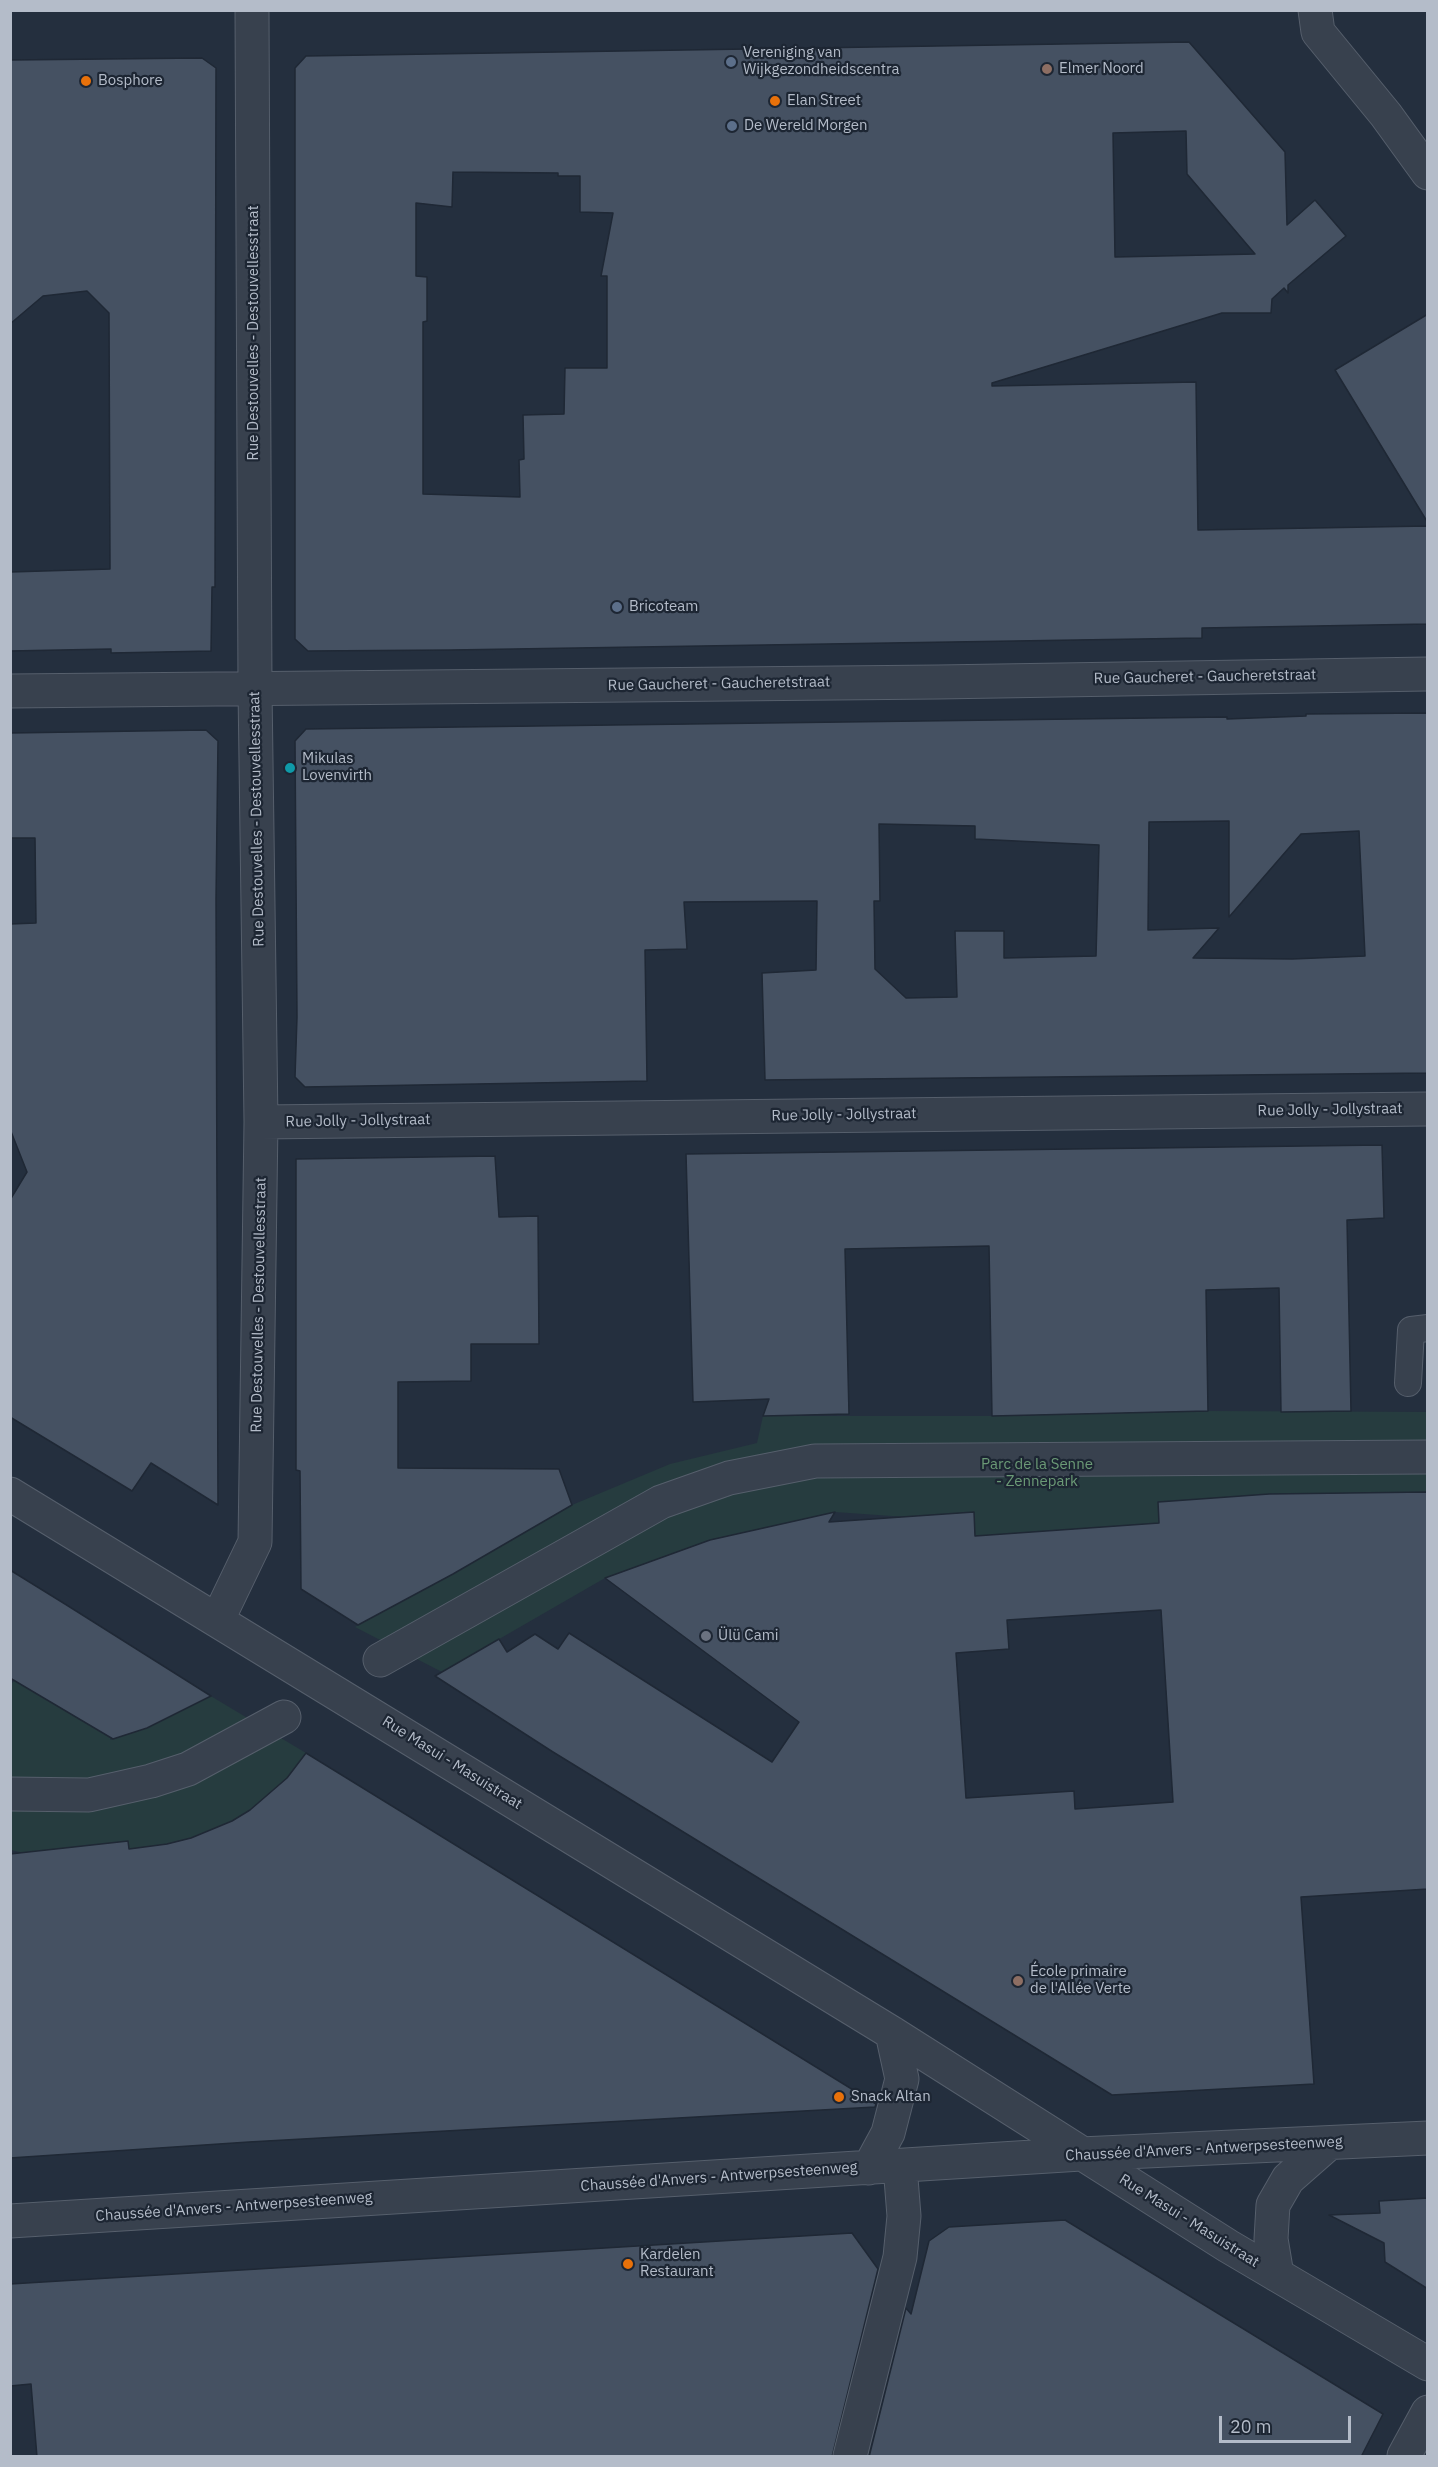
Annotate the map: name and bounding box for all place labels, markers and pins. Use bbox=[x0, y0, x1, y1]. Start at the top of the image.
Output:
place label: Vereniging van Wijkgezondheidscentra bbox=[743, 44, 899, 79]
marker: Vereniging van Wijkgezondheidscentra bbox=[724, 55, 738, 69]
place label: Elmer Noord bbox=[1059, 60, 1144, 78]
marker: Elmer Noord bbox=[1040, 62, 1054, 76]
place label: Bosphore bbox=[98, 72, 163, 90]
marker: Bosphore bbox=[79, 74, 93, 88]
place label: Elan Street bbox=[787, 92, 861, 110]
marker: Elan Street bbox=[768, 94, 782, 108]
place label: De Wereld Morgen bbox=[744, 117, 868, 135]
marker: De Wereld Morgen bbox=[725, 119, 739, 133]
place label: Bricoteam bbox=[629, 598, 698, 616]
marker: Bricoteam bbox=[610, 600, 624, 614]
place label: Mikulas Lovenvirth bbox=[302, 750, 372, 785]
marker: Mikulas Lovenvirth bbox=[283, 761, 297, 775]
place label: Ülü Cami bbox=[718, 1627, 778, 1645]
marker: Ülü Cami bbox=[699, 1629, 713, 1643]
place label: École primaire de l'Allée Verte bbox=[1030, 1963, 1131, 1998]
marker: École primaire de l'Allée Verte bbox=[1011, 1974, 1025, 1988]
place label: Snack Altan bbox=[851, 2088, 931, 2106]
marker: Snack Altan bbox=[832, 2090, 846, 2104]
place label: Kardelen Restaurant bbox=[640, 2246, 714, 2281]
marker: Kardelen Restaurant bbox=[621, 2257, 635, 2271]

